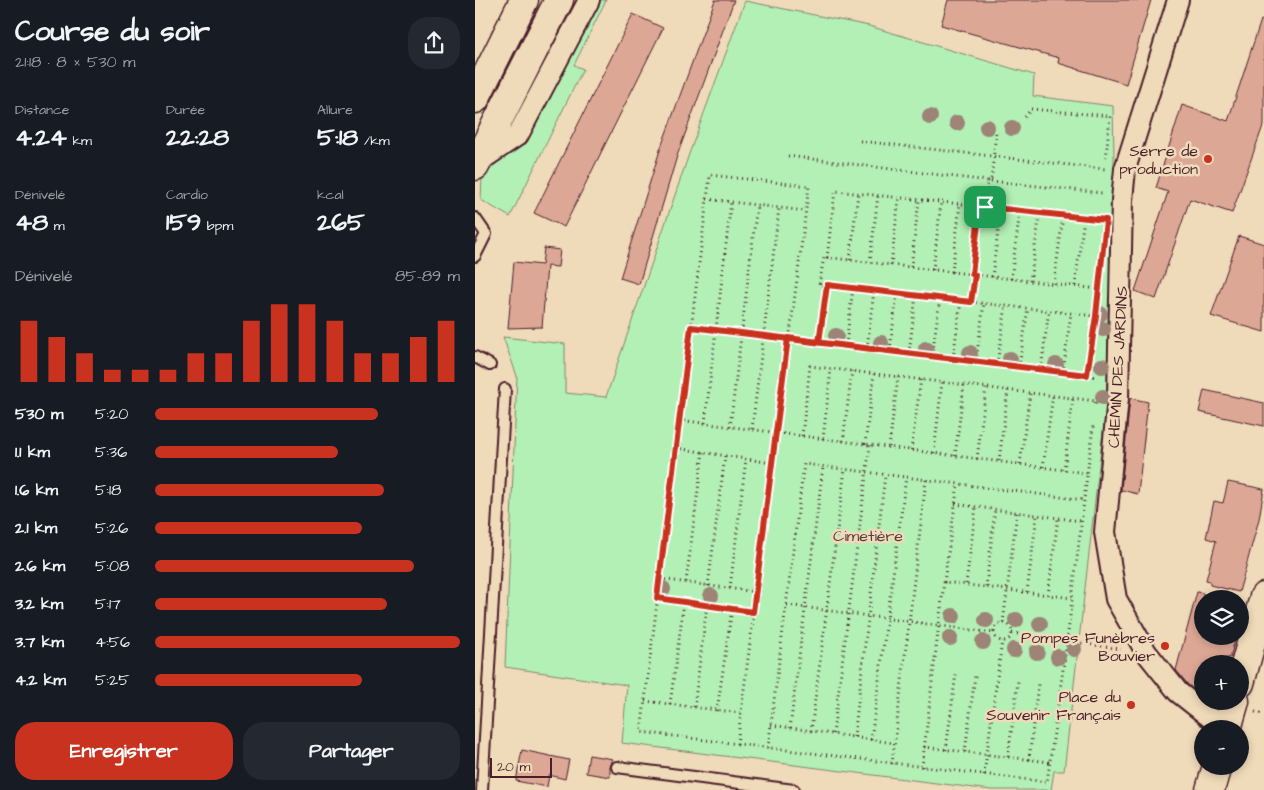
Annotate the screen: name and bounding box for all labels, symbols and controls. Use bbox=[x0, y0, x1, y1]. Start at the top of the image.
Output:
text: Course du soir bbox=[15, 12, 210, 51]
button: share bbox=[408, 17, 460, 69]
text: 21:18 · 8 × 530 m bbox=[15, 51, 136, 73]
text: Distance bbox=[15, 100, 69, 120]
text: Durée bbox=[166, 100, 205, 120]
text: Allure bbox=[317, 100, 353, 120]
text: 4.24 bbox=[15, 120, 67, 155]
text: 22:28 bbox=[166, 120, 229, 155]
text: 5:18 bbox=[317, 120, 358, 155]
text: km bbox=[67, 131, 92, 151]
text: /km bbox=[358, 131, 390, 151]
place label: Serre de production bbox=[1119, 140, 1198, 180]
marker: Serre de production bbox=[1202, 153, 1214, 165]
text: Dénivelé bbox=[15, 185, 65, 205]
text: Cardio bbox=[166, 185, 208, 205]
text: kcal bbox=[317, 185, 344, 205]
pin bbox=[964, 186, 1006, 228]
icon: arrive bbox=[971, 193, 999, 221]
text: 48 bbox=[15, 205, 48, 240]
text: 159 bbox=[166, 205, 201, 240]
text: 265 bbox=[317, 205, 365, 240]
text: m bbox=[48, 216, 65, 236]
text: bpm bbox=[201, 216, 233, 236]
text: Dénivelé bbox=[15, 265, 73, 287]
text: 85–89 m bbox=[395, 265, 460, 287]
street label: CHEMIN DES JARDINS bbox=[1103, 285, 1133, 449]
text: 530 m bbox=[15, 403, 63, 425]
text: 5:20 bbox=[95, 403, 128, 425]
text: 1.1 km bbox=[15, 441, 50, 463]
text: 5:36 bbox=[95, 441, 127, 463]
text: 1.6 km bbox=[15, 479, 58, 501]
text: 5:18 bbox=[95, 479, 121, 501]
text: 2.1 km bbox=[15, 517, 57, 539]
text: 5:26 bbox=[95, 517, 128, 539]
park label: Cimetière bbox=[833, 525, 903, 547]
text: 2.6 km bbox=[15, 555, 65, 577]
text: 5:08 bbox=[95, 555, 129, 577]
map controls bbox=[1194, 590, 1249, 775]
button: layers bbox=[1194, 590, 1249, 645]
text: 3.2 km bbox=[15, 593, 63, 615]
text: 5:17 bbox=[95, 593, 121, 615]
place label: Pompes Funèbres Bouvier bbox=[1021, 627, 1155, 667]
text: 3.7 km bbox=[15, 631, 64, 653]
text: 4:56 bbox=[95, 631, 130, 653]
marker: Pompes Funèbres Bouvier bbox=[1159, 640, 1171, 652]
button: + bbox=[1194, 655, 1249, 710]
text: 4.2 km bbox=[15, 669, 66, 691]
text: 5:25 bbox=[95, 669, 129, 691]
place label: Place du Souvenir Français bbox=[986, 686, 1121, 726]
marker: Place du Souvenir Français bbox=[1125, 699, 1137, 711]
button: − bbox=[1194, 720, 1249, 775]
button: Enregistrer bbox=[15, 722, 233, 780]
button: Partager bbox=[243, 722, 460, 780]
scale bar bbox=[490, 755, 553, 778]
text: 20 m bbox=[497, 757, 530, 777]

